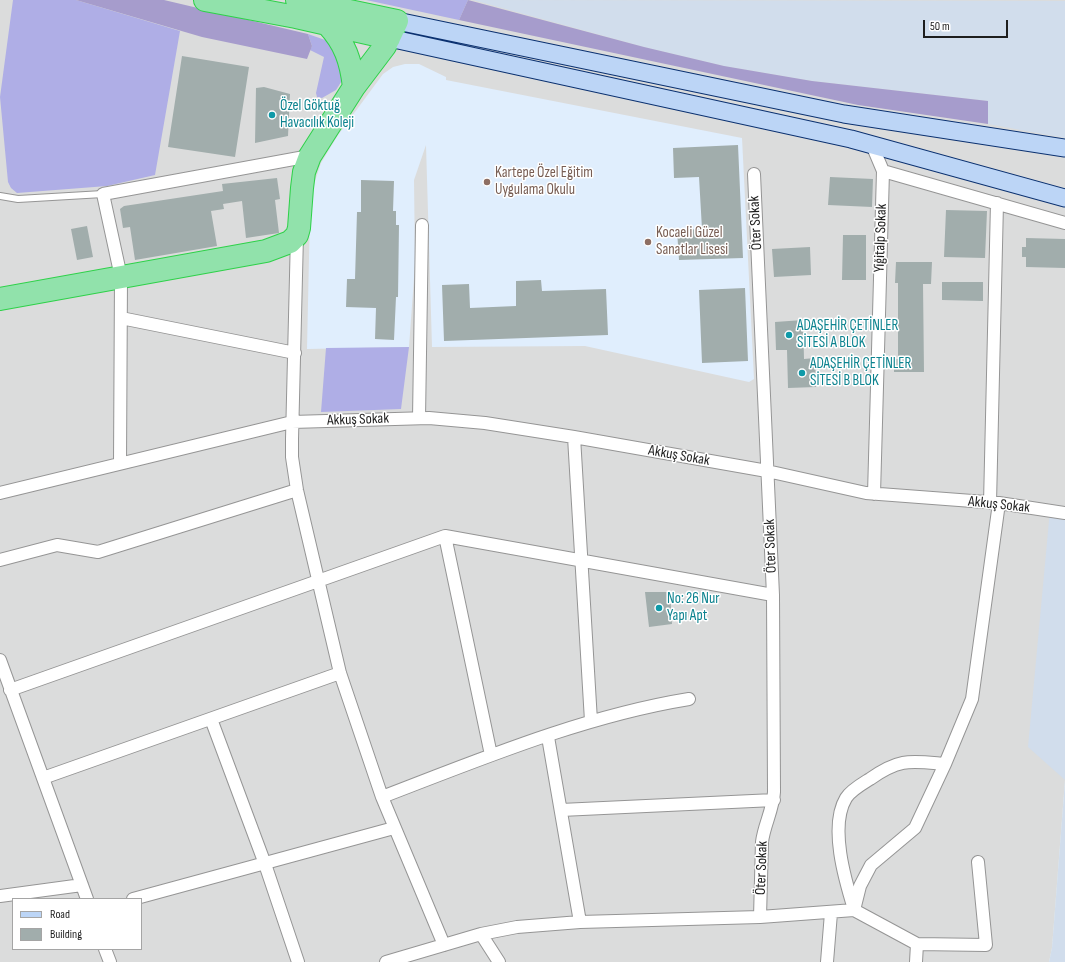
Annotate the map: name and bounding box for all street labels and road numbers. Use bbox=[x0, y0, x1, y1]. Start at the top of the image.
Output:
street label: Öter Sokak bbox=[746, 195, 766, 251]
street label: Yiğitalp Sokak bbox=[871, 203, 891, 273]
street label: Akkuş Sokak bbox=[327, 410, 389, 430]
street label: Akkuş Sokak bbox=[647, 442, 711, 470]
street label: Akkuş Sokak bbox=[967, 493, 1031, 517]
street label: Öter Sokak bbox=[761, 518, 781, 574]
street label: Öter Sokak bbox=[752, 840, 772, 896]

